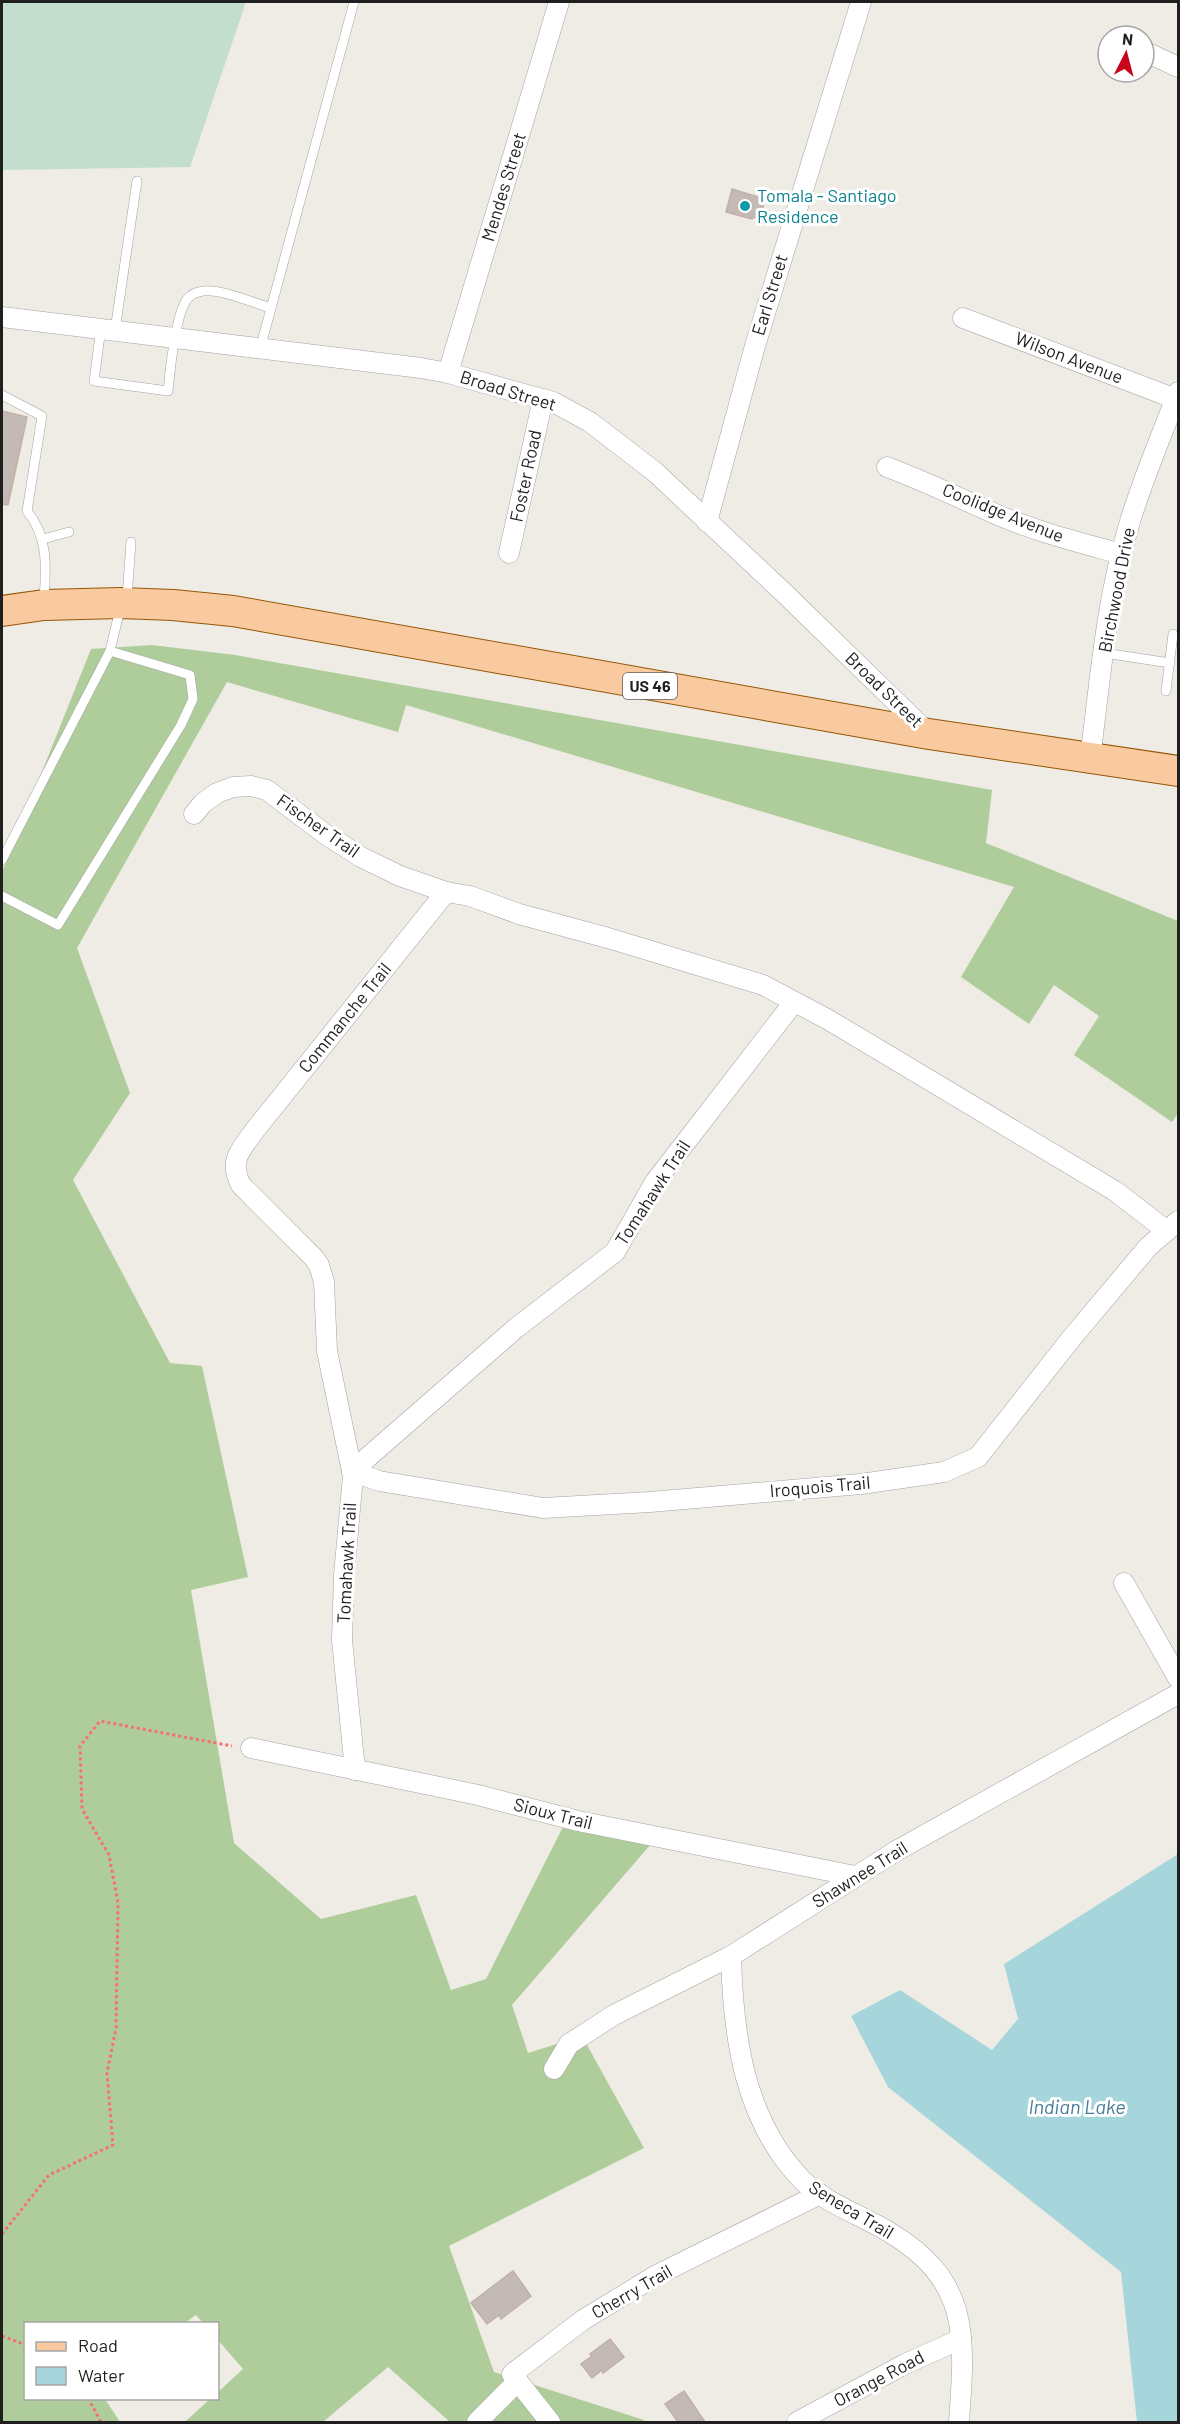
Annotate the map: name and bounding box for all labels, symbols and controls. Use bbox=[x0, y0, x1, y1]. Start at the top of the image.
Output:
north arrow bbox=[1096, 24, 1156, 84]
text: N bbox=[1121, 29, 1134, 49]
street label: Mendes Street bbox=[476, 130, 530, 244]
place label: Tomala - Santiago Residence bbox=[757, 184, 897, 227]
marker: Tomala - Santiago Residence bbox=[738, 199, 752, 213]
street label: Earl Street bbox=[746, 252, 792, 338]
street label: Wilson Avenue bbox=[1012, 326, 1126, 388]
street label: Broad Street bbox=[458, 365, 559, 415]
street label: Foster Road bbox=[505, 428, 546, 524]
street label: Coolidge Avenue bbox=[939, 478, 1067, 546]
street label: Birchwood Drive bbox=[1093, 525, 1139, 654]
street label: Broad Street bbox=[841, 647, 928, 732]
road number: US 46 bbox=[623, 673, 677, 699]
street label: Fischer Trail bbox=[273, 789, 364, 862]
street label: Commanche Trail bbox=[293, 958, 395, 1077]
street label: Tomahawk Trail bbox=[610, 1136, 694, 1249]
street label: Iroquois Trail bbox=[769, 1471, 871, 1501]
street label: Tomahawk Trail bbox=[332, 1502, 360, 1624]
street label: Sioux Trail bbox=[512, 1793, 595, 1833]
street label: Shawnee Trail bbox=[808, 1836, 911, 1912]
water label: Indian Lake bbox=[1028, 2094, 1126, 2118]
street label: Seneca Trail bbox=[805, 2175, 898, 2243]
street label: Cherry Trail bbox=[587, 2259, 676, 2323]
legend bbox=[24, 2322, 219, 2400]
text: Road bbox=[78, 2334, 118, 2356]
street label: Orange Road bbox=[830, 2345, 928, 2411]
text: Water bbox=[78, 2364, 125, 2386]

